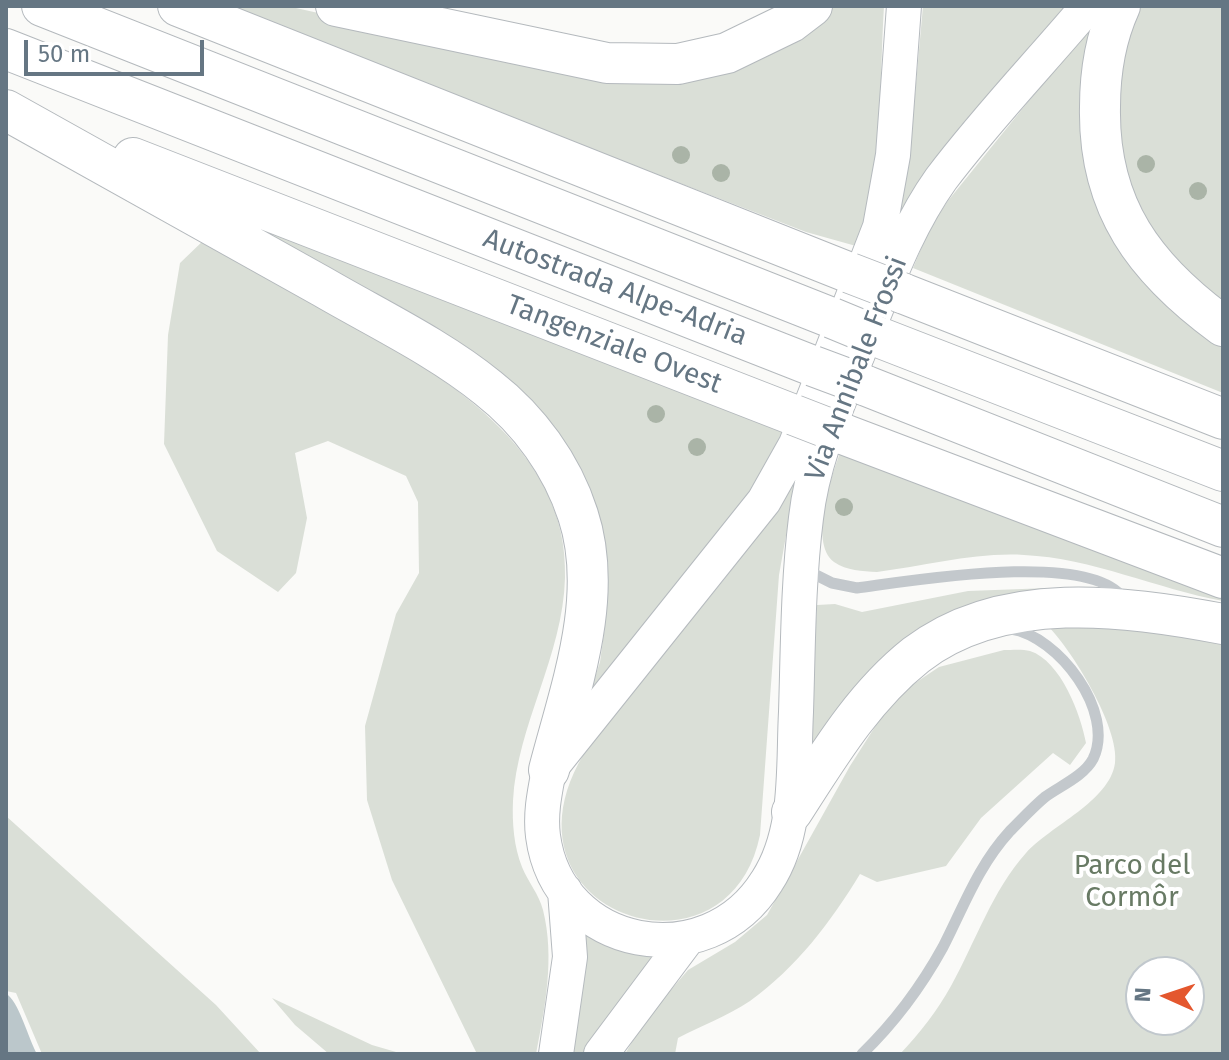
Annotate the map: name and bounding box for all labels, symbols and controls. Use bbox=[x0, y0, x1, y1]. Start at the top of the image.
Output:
scale bar bbox=[28, 24, 208, 74]
text: 50 m bbox=[38, 40, 90, 68]
street label: Autostrada Alpe-Adria bbox=[478, 222, 752, 354]
street label: Via Annibale Frossi bbox=[799, 252, 915, 486]
street label: Tangenziale Ovest bbox=[502, 288, 726, 402]
park label: Parco del Cormôr bbox=[1074, 849, 1190, 915]
north arrow bbox=[1125, 956, 1205, 1036]
text: N bbox=[1129, 987, 1156, 1003]

